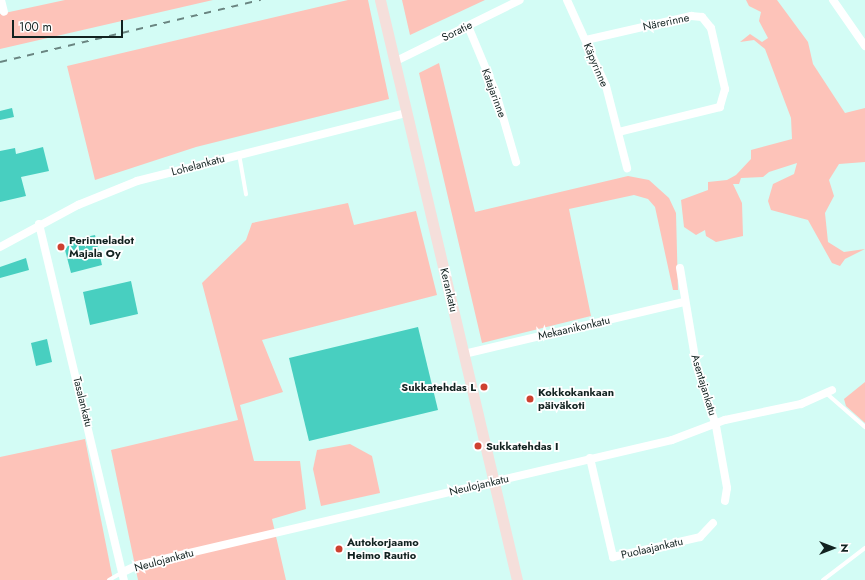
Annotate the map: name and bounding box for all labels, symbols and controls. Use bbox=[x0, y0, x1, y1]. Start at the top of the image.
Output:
street label: Närerinne bbox=[642, 11, 690, 33]
scale bar bbox=[14, 12, 125, 38]
text: 100 m bbox=[19, 18, 52, 36]
street label: Soratie bbox=[440, 18, 474, 44]
street label: Käpyrinne bbox=[581, 41, 611, 89]
street label: Katajarinne bbox=[479, 67, 509, 119]
street label: Lohelankatu bbox=[170, 152, 226, 178]
place label: Perinneladot Majala Oy bbox=[69, 234, 134, 260]
marker: Perinneladot Majala Oy bbox=[56, 242, 66, 252]
street label: Kerankatu bbox=[438, 267, 460, 313]
street label: Mekaanikonkatu bbox=[537, 313, 611, 343]
street label: Asentajankatu bbox=[688, 353, 720, 417]
street label: Tasalankatu bbox=[70, 376, 96, 428]
place label: Sukkatehdas L bbox=[401, 380, 476, 394]
marker: Sukkatehdas L bbox=[479, 382, 489, 392]
place label: Kokkokankaan päiväkoti bbox=[538, 386, 614, 412]
marker: Kokkokankaan päiväkoti bbox=[525, 394, 535, 404]
place label: Sukkatehdas I bbox=[486, 439, 558, 453]
marker: Sukkatehdas I bbox=[473, 441, 483, 451]
street label: Neulojankatu bbox=[448, 472, 510, 498]
north arrow bbox=[813, 528, 853, 568]
street label: Puolaajankatu bbox=[620, 534, 684, 562]
place label: Autokorjaamo Heimo Rautio bbox=[347, 536, 419, 562]
marker: Autokorjaamo Heimo Rautio bbox=[334, 544, 344, 554]
text: N bbox=[837, 544, 853, 552]
street label: Neulojankatu bbox=[133, 546, 195, 574]

